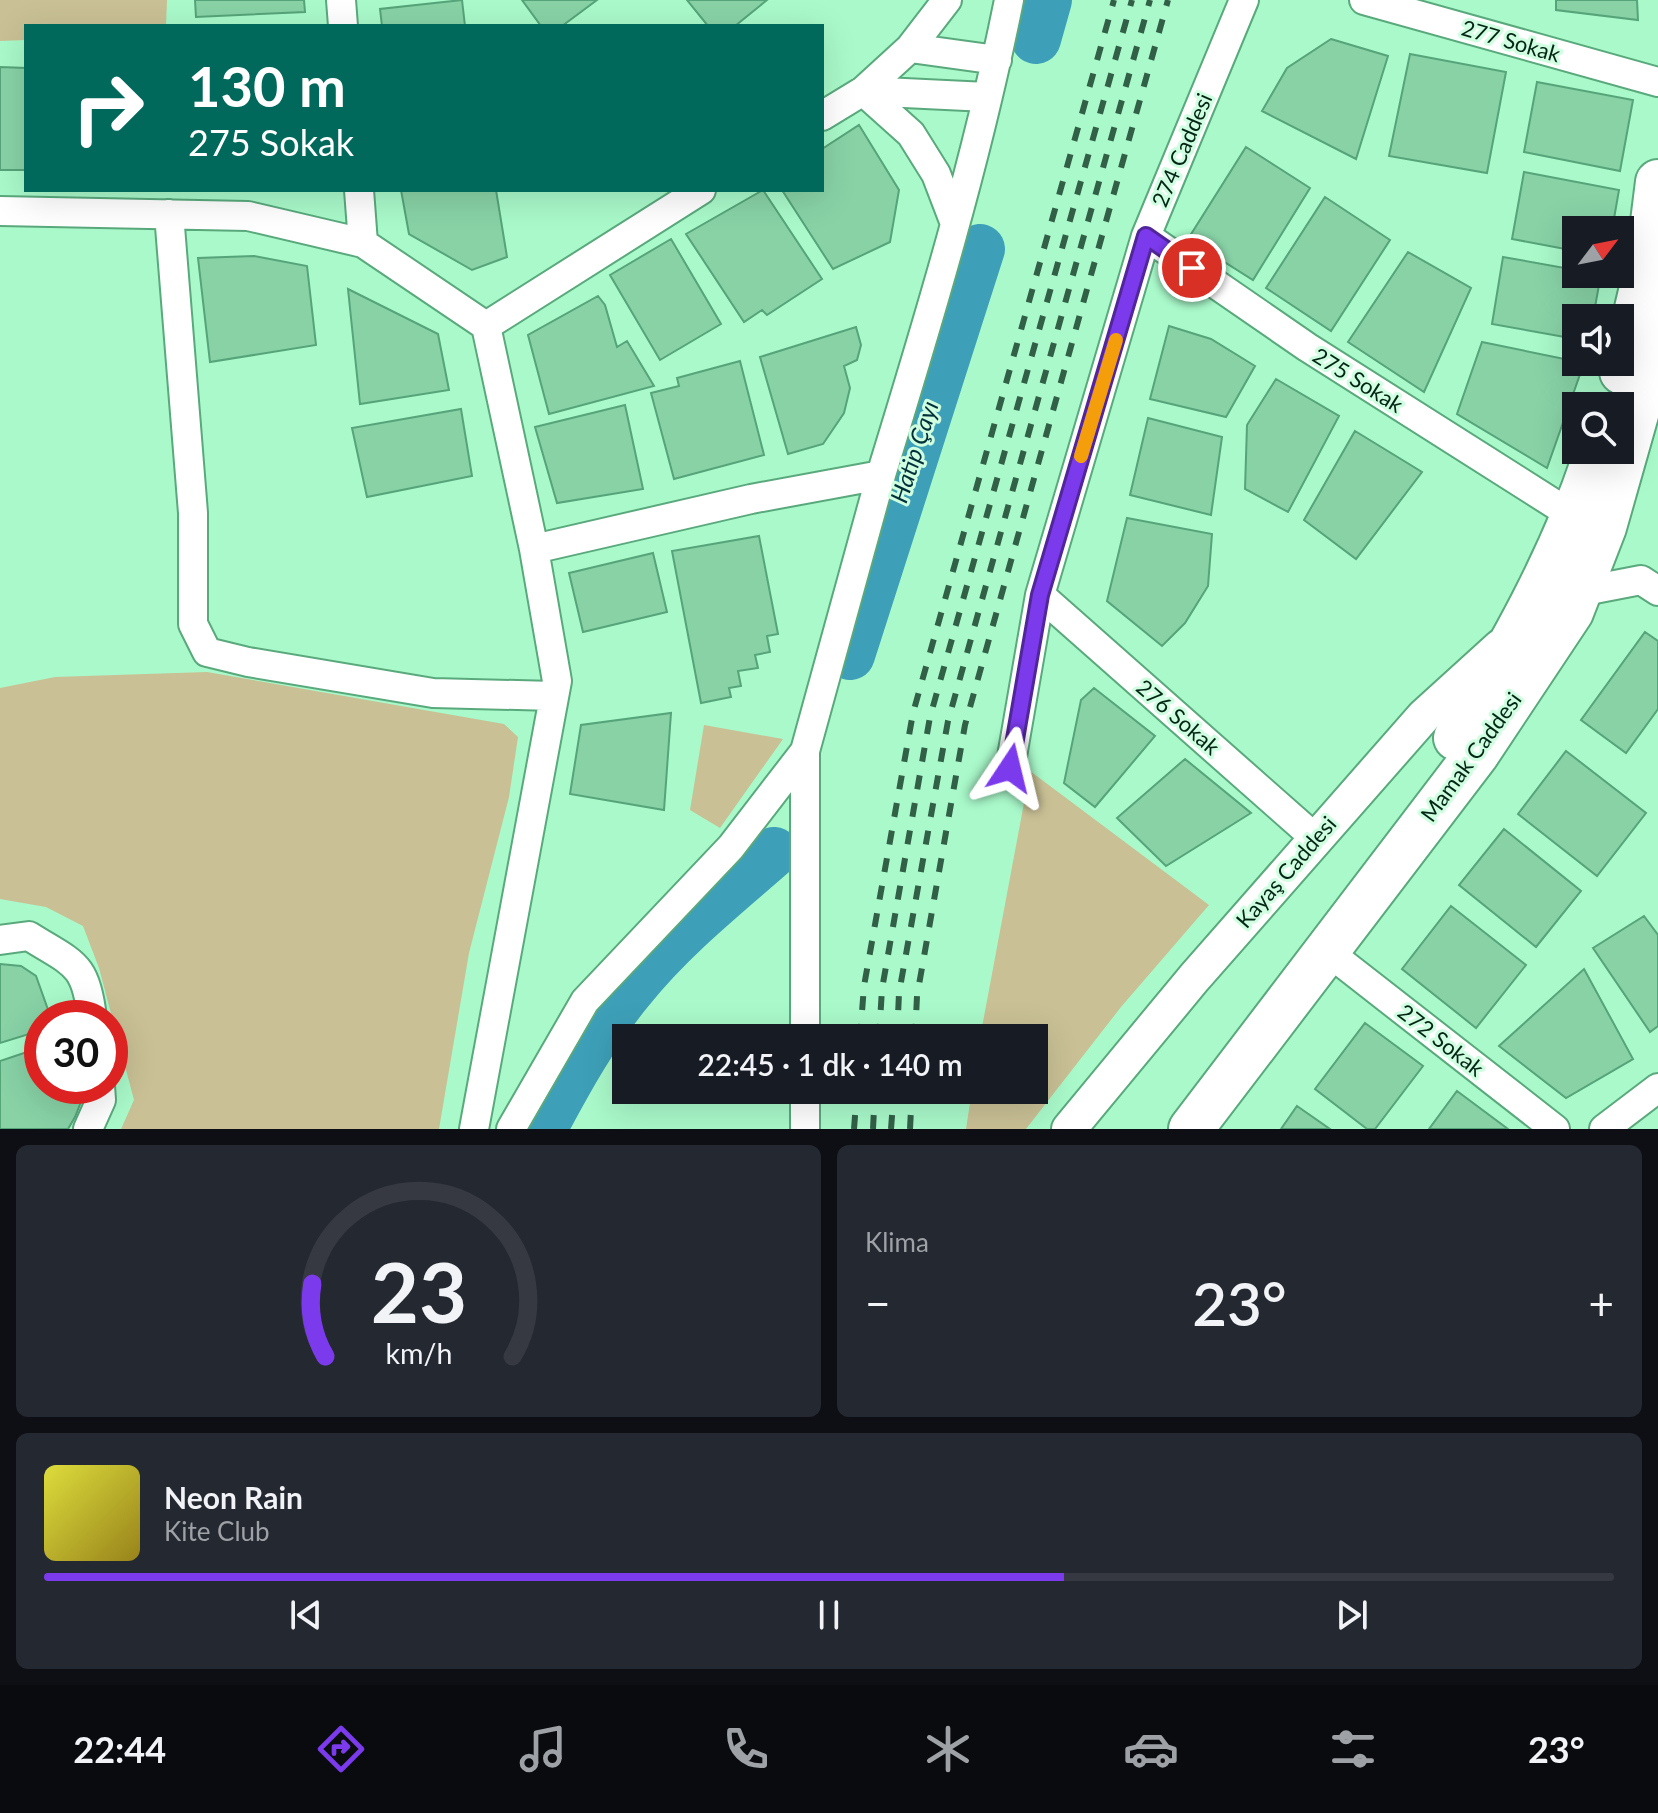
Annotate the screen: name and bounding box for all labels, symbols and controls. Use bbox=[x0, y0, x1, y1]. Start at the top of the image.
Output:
street label: 277 Sokak bbox=[1459, 14, 1564, 68]
text: 130 m bbox=[188, 52, 346, 119]
icon: right bbox=[56, 56, 160, 160]
street label: 274 Caddesi bbox=[1146, 89, 1218, 211]
text: 275 Sokak bbox=[188, 120, 354, 164]
north arrow bbox=[1562, 216, 1634, 288]
map controls bbox=[1562, 216, 1634, 464]
pin bbox=[1158, 234, 1226, 302]
icon: arrive bbox=[1170, 246, 1214, 290]
button: sound bbox=[1562, 304, 1634, 376]
street label: 275 Sokak bbox=[1308, 341, 1409, 418]
button: search bbox=[1562, 392, 1634, 464]
water label: Hatip Çayı bbox=[884, 397, 944, 506]
street label: 276 Sokak bbox=[1131, 673, 1226, 761]
street label: Mamak Caddesi bbox=[1415, 687, 1527, 827]
position arrow bbox=[968, 726, 1052, 810]
street label: Kayaş Caddesi bbox=[1230, 810, 1341, 933]
street label: 272 Sokak bbox=[1393, 998, 1490, 1082]
speed limit sign: 30 bbox=[24, 1000, 128, 1104]
text: 22:45 · 1 dk · 140 m bbox=[697, 1046, 963, 1082]
text: Klima bbox=[865, 1226, 929, 1258]
text: 23 bbox=[370, 1241, 467, 1341]
text: 23° bbox=[1192, 1267, 1287, 1339]
text: − bbox=[865, 1277, 891, 1329]
text: + bbox=[1588, 1277, 1614, 1329]
text: km/h bbox=[385, 1336, 452, 1370]
text: Neon Rain bbox=[164, 1479, 303, 1515]
text: Kite Club bbox=[164, 1515, 270, 1547]
icon: previous bbox=[284, 1593, 328, 1637]
icon: pause bbox=[807, 1593, 851, 1637]
icon: next bbox=[1330, 1593, 1374, 1637]
icon: directions bbox=[313, 1721, 369, 1777]
icon: music bbox=[515, 1721, 571, 1777]
icon: phone bbox=[718, 1721, 774, 1777]
icon: climate bbox=[920, 1721, 976, 1777]
icon: car bbox=[1123, 1721, 1179, 1777]
icon: filters bbox=[1325, 1721, 1381, 1777]
text: 22:44 bbox=[73, 1727, 166, 1771]
text: 23° bbox=[1528, 1727, 1585, 1771]

